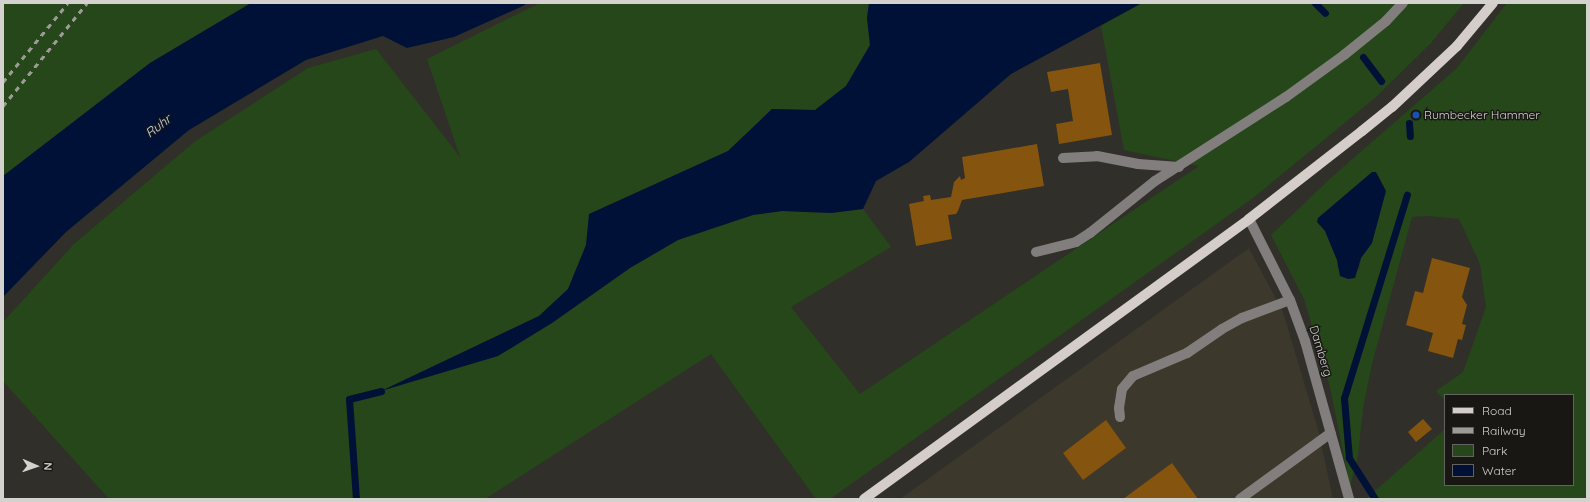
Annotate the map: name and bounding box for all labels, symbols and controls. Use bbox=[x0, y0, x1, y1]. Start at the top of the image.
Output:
place label: Rumbecker Hammer bbox=[1424, 108, 1540, 122]
marker: Rumbecker Hammer bbox=[1411, 110, 1421, 120]
water label: Ruhr bbox=[142, 111, 174, 141]
street label: Damberg bbox=[1306, 324, 1336, 378]
legend bbox=[1444, 394, 1574, 486]
text: Road bbox=[1482, 403, 1512, 418]
text: Railway bbox=[1482, 423, 1526, 438]
text: Park bbox=[1482, 443, 1507, 458]
north arrow bbox=[16, 446, 56, 486]
text: N bbox=[41, 462, 55, 471]
text: Water bbox=[1482, 463, 1516, 478]

